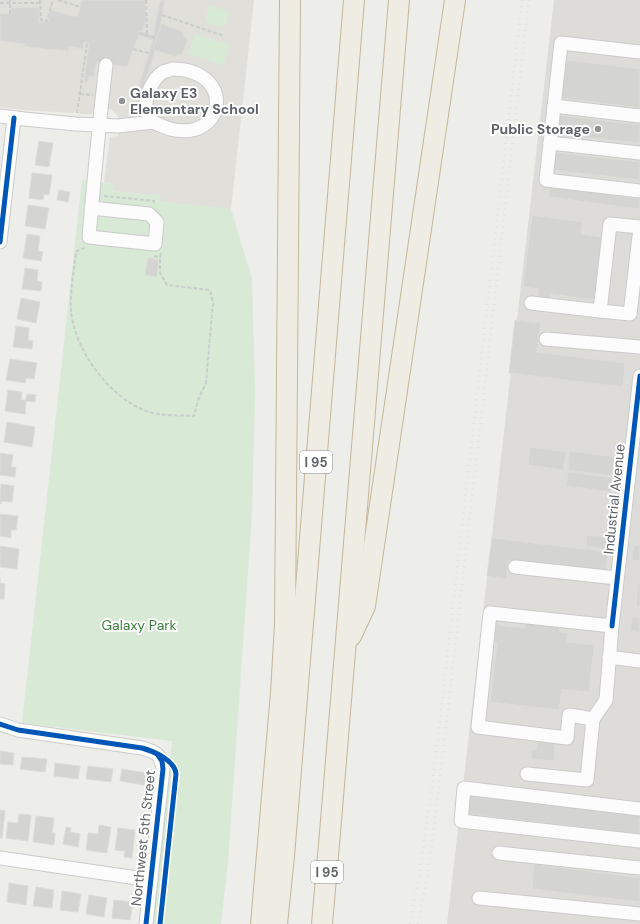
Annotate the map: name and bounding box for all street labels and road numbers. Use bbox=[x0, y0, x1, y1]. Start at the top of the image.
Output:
street label: Industrial Avenue bbox=[599, 443, 629, 555]
road number: I 95 bbox=[300, 451, 332, 473]
street label: Northwest 5th Street bbox=[127, 769, 159, 907]
road number: I 95 bbox=[311, 861, 343, 883]

